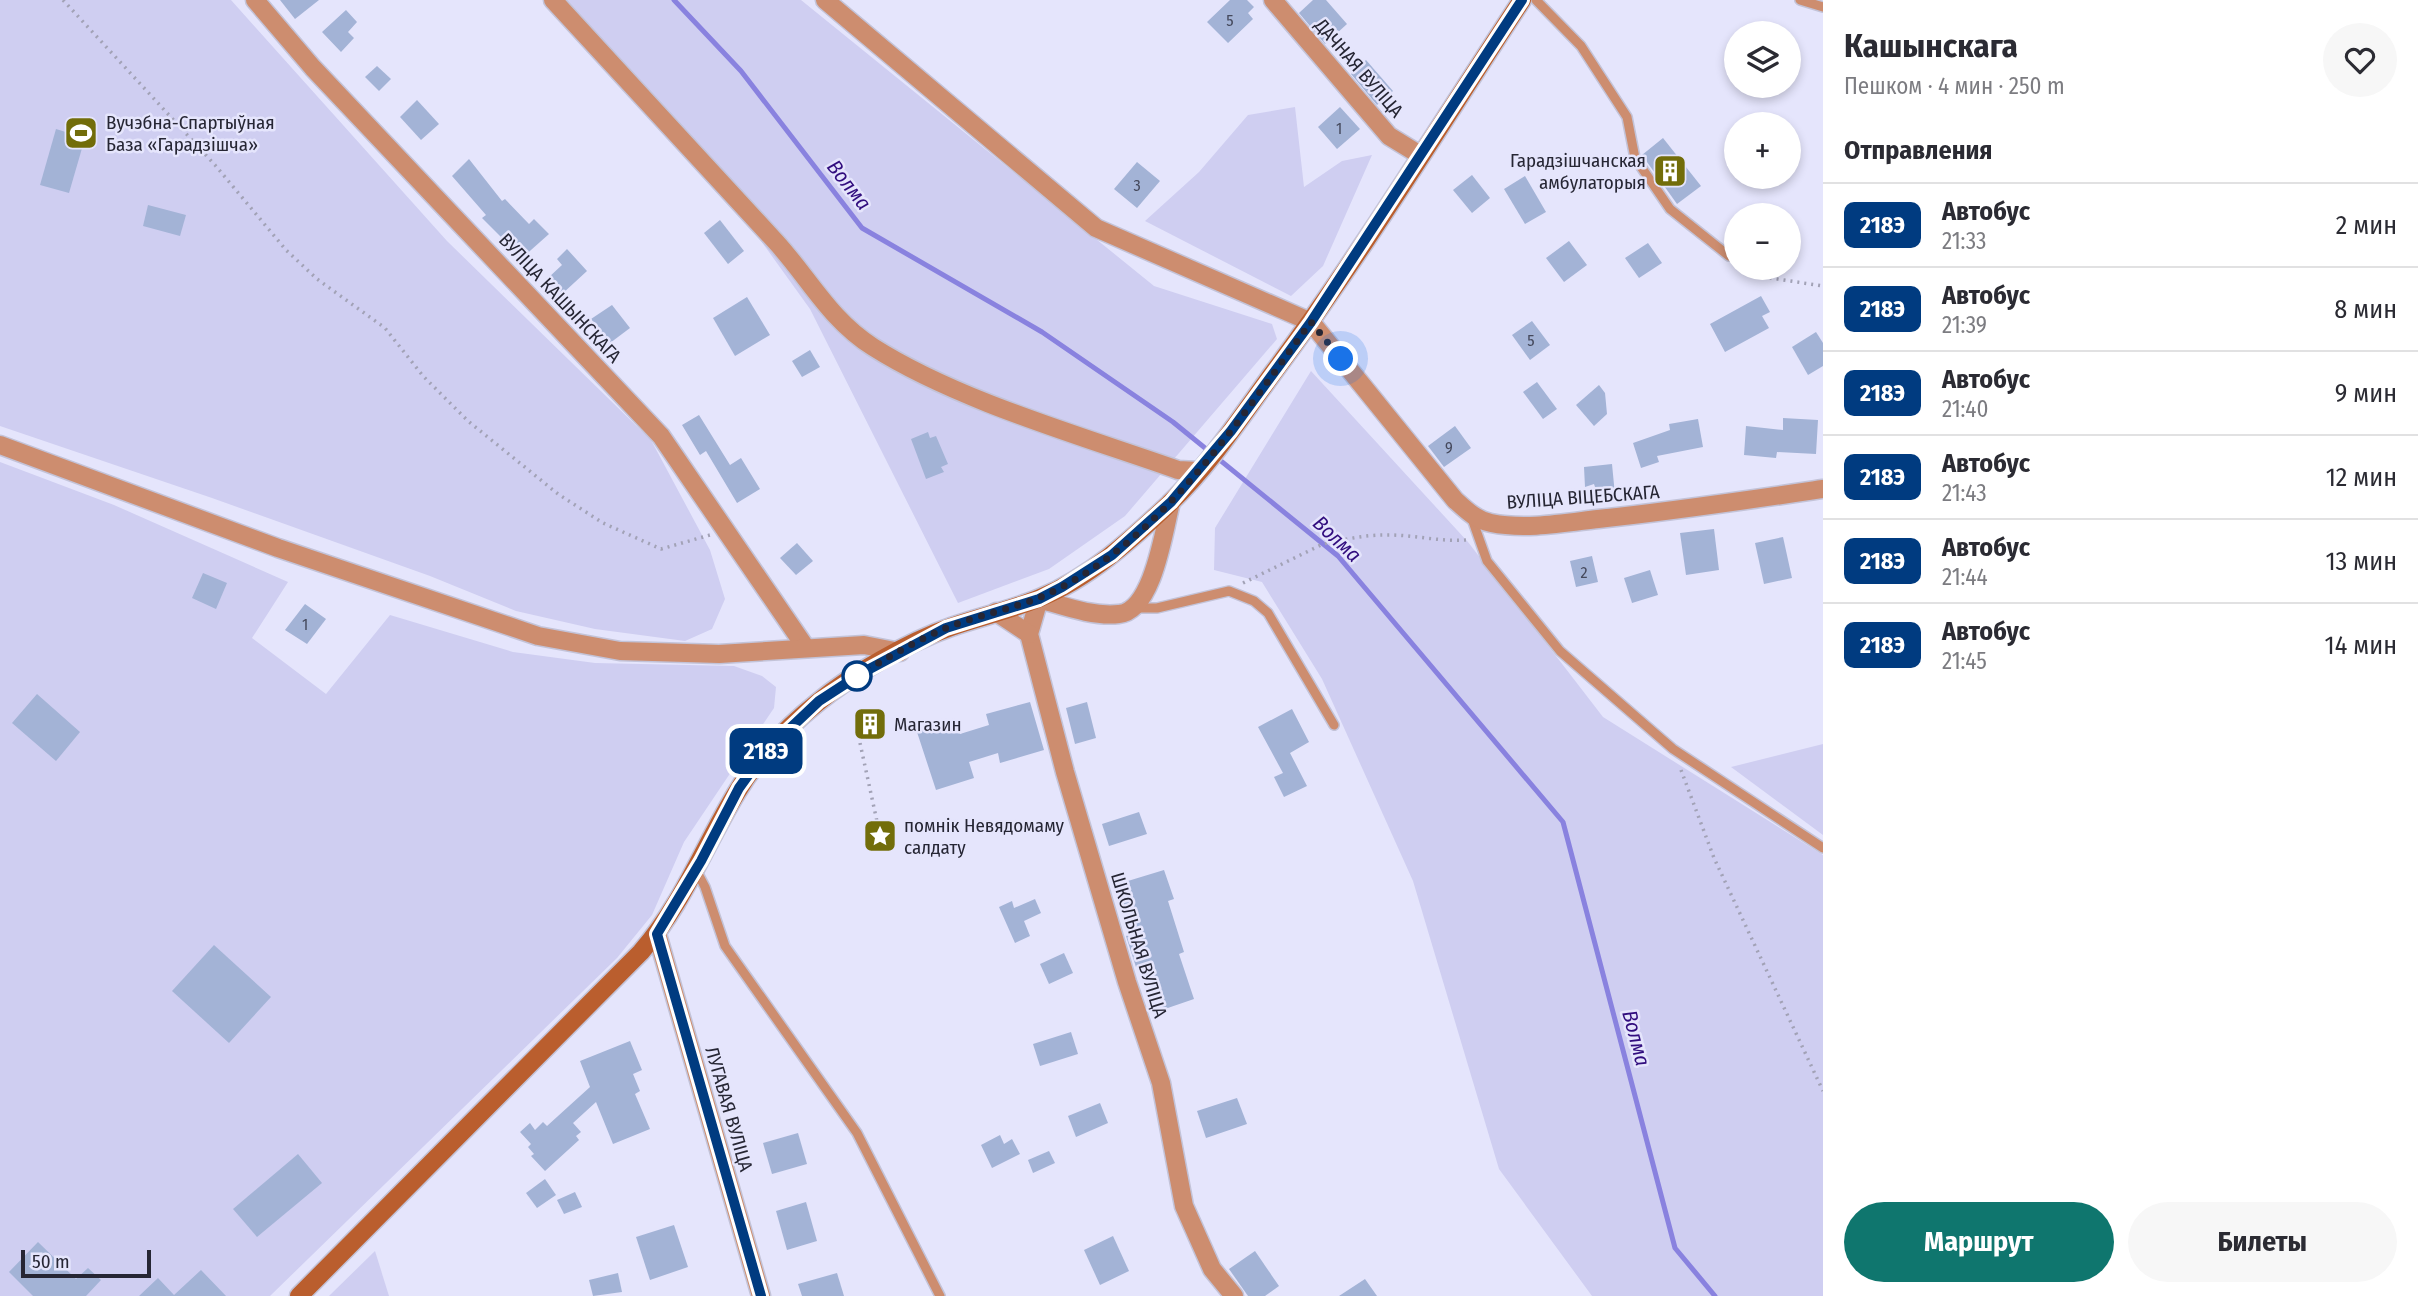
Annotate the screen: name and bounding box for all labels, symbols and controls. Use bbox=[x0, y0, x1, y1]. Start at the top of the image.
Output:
house number: 5 bbox=[1226, 11, 1234, 30]
street label: ДАЧНАЯ ВУЛІЦА bbox=[1309, 13, 1408, 122]
map controls bbox=[1724, 21, 1801, 280]
button: layers bbox=[1724, 21, 1801, 98]
button: heart bbox=[2323, 23, 2397, 97]
text: Кашынскага bbox=[1844, 26, 2018, 66]
text: Пешком · 4 мин · 250 m bbox=[1844, 72, 2065, 100]
place label: Вучэбна-Спартыўная База «Гарадзішча» bbox=[106, 111, 275, 156]
button: + bbox=[1724, 112, 1801, 189]
sports icon: Вучэбна-Спартыўная База «Гарадзішча» bbox=[62, 114, 100, 152]
house number: 1 bbox=[1336, 119, 1342, 138]
text: Отправления bbox=[1844, 135, 1993, 166]
place label: Гарадзішчанская амбулаторыя bbox=[1510, 149, 1646, 194]
building icon: Гарадзішчанская амбулаторыя bbox=[1651, 152, 1689, 190]
water label: Волма bbox=[821, 155, 877, 215]
house number: 3 bbox=[1133, 176, 1141, 195]
text: Автобус bbox=[1942, 196, 2030, 227]
button: − bbox=[1724, 203, 1801, 280]
text: 2 мин bbox=[2336, 210, 2397, 241]
text: 218Э bbox=[1860, 211, 1905, 239]
text: 21:33 bbox=[1942, 227, 1986, 255]
street label: ВУЛІЦА КАШЫНСКАГА bbox=[494, 228, 626, 368]
text: Автобус bbox=[1942, 280, 2030, 311]
text: 8 мин bbox=[2334, 294, 2397, 325]
text: 218Э bbox=[1860, 295, 1905, 323]
text: 21:39 bbox=[1942, 311, 1987, 339]
house number: 5 bbox=[1527, 331, 1535, 350]
your location bbox=[1323, 341, 1358, 376]
text: Автобус bbox=[1942, 364, 2030, 395]
text: 9 мин bbox=[2335, 378, 2397, 409]
text: 218Э bbox=[1860, 379, 1905, 407]
text: 21:40 bbox=[1942, 395, 1988, 423]
house number: 9 bbox=[1445, 438, 1453, 457]
text: Автобус bbox=[1942, 448, 2030, 479]
text: 12 мин bbox=[2326, 462, 2397, 493]
text: 218Э bbox=[1860, 463, 1905, 491]
text: 21:43 bbox=[1942, 479, 1987, 507]
street label: ВУЛІЦА ВІЦЕБСКАГА bbox=[1506, 480, 1660, 514]
water label: Волма bbox=[1307, 510, 1367, 568]
text: Автобус bbox=[1942, 532, 2030, 563]
text: 13 мин bbox=[2325, 546, 2397, 577]
text: 218Э bbox=[1860, 547, 1905, 575]
house number: 2 bbox=[1580, 563, 1588, 582]
text: 21:44 bbox=[1942, 563, 1988, 591]
house number: 1 bbox=[302, 615, 308, 634]
text: Автобус bbox=[1942, 616, 2030, 647]
text: 14 мин bbox=[2325, 630, 2397, 661]
text: 218Э bbox=[1860, 631, 1905, 659]
text: 21:45 bbox=[1942, 647, 1987, 675]
unlabelled marker bbox=[842, 661, 872, 691]
building icon: Магазин bbox=[851, 705, 889, 743]
place label: Магазин bbox=[894, 713, 962, 736]
line badge: 218Э bbox=[717, 728, 815, 774]
text: 218Э bbox=[744, 737, 788, 765]
place label: помнік Невядомаму салдату bbox=[904, 814, 1065, 859]
place icon: помнік Невядомаму салдату bbox=[861, 817, 899, 855]
street label: ШКОЛЬНАЯ ВУЛІЦА bbox=[1106, 869, 1172, 1021]
water label: Волма bbox=[1616, 1007, 1656, 1069]
street label: ЛУГАВАЯ ВУЛІЦА bbox=[700, 1044, 758, 1174]
button: Маршрут bbox=[1844, 1202, 2114, 1282]
button: Билеты bbox=[2128, 1202, 2397, 1282]
scale bar bbox=[21, 1247, 150, 1279]
text: 50 m bbox=[32, 1250, 70, 1273]

